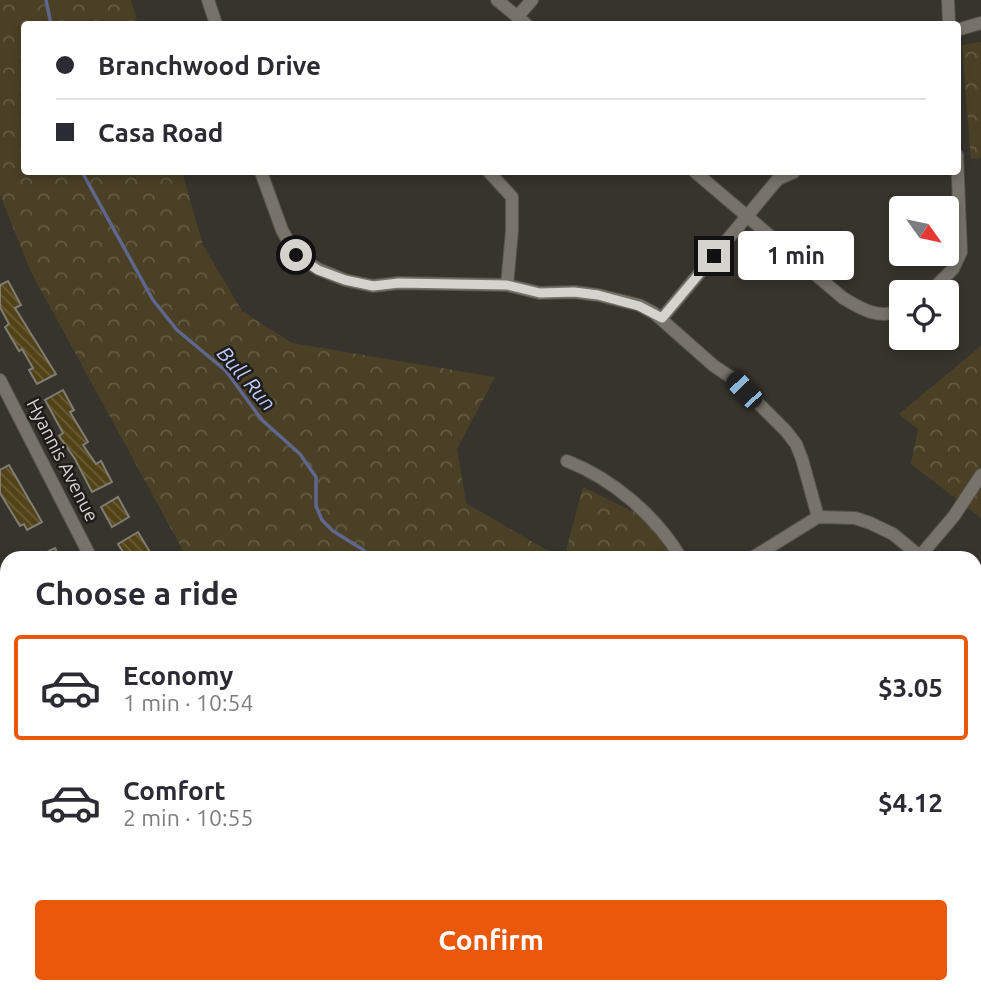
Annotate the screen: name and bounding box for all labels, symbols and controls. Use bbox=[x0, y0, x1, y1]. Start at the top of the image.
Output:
text: Branchwood Drive bbox=[98, 51, 321, 80]
text: Casa Road bbox=[98, 118, 223, 147]
north arrow bbox=[889, 196, 959, 266]
map controls bbox=[889, 196, 959, 350]
callout: 1 min bbox=[738, 232, 854, 280]
route start bbox=[280, 239, 312, 271]
route end bbox=[698, 240, 730, 272]
text: 1 min bbox=[767, 243, 825, 268]
button: locate bbox=[889, 280, 959, 350]
water label: Bull Run bbox=[213, 341, 281, 415]
car bbox=[722, 367, 767, 413]
street label: Hyannis Avenue bbox=[23, 395, 103, 525]
text: Choose a ride bbox=[35, 575, 238, 611]
icon: car bbox=[39, 656, 102, 719]
text: Economy bbox=[123, 661, 233, 690]
text: $3.05 bbox=[878, 673, 943, 702]
text: 1 min · 10:54 bbox=[123, 690, 254, 715]
icon: car bbox=[39, 771, 102, 834]
text: Comfort bbox=[123, 776, 226, 805]
text: $4.12 bbox=[878, 788, 943, 817]
text: 2 min · 10:55 bbox=[123, 805, 254, 830]
button: Confirm bbox=[35, 900, 947, 980]

